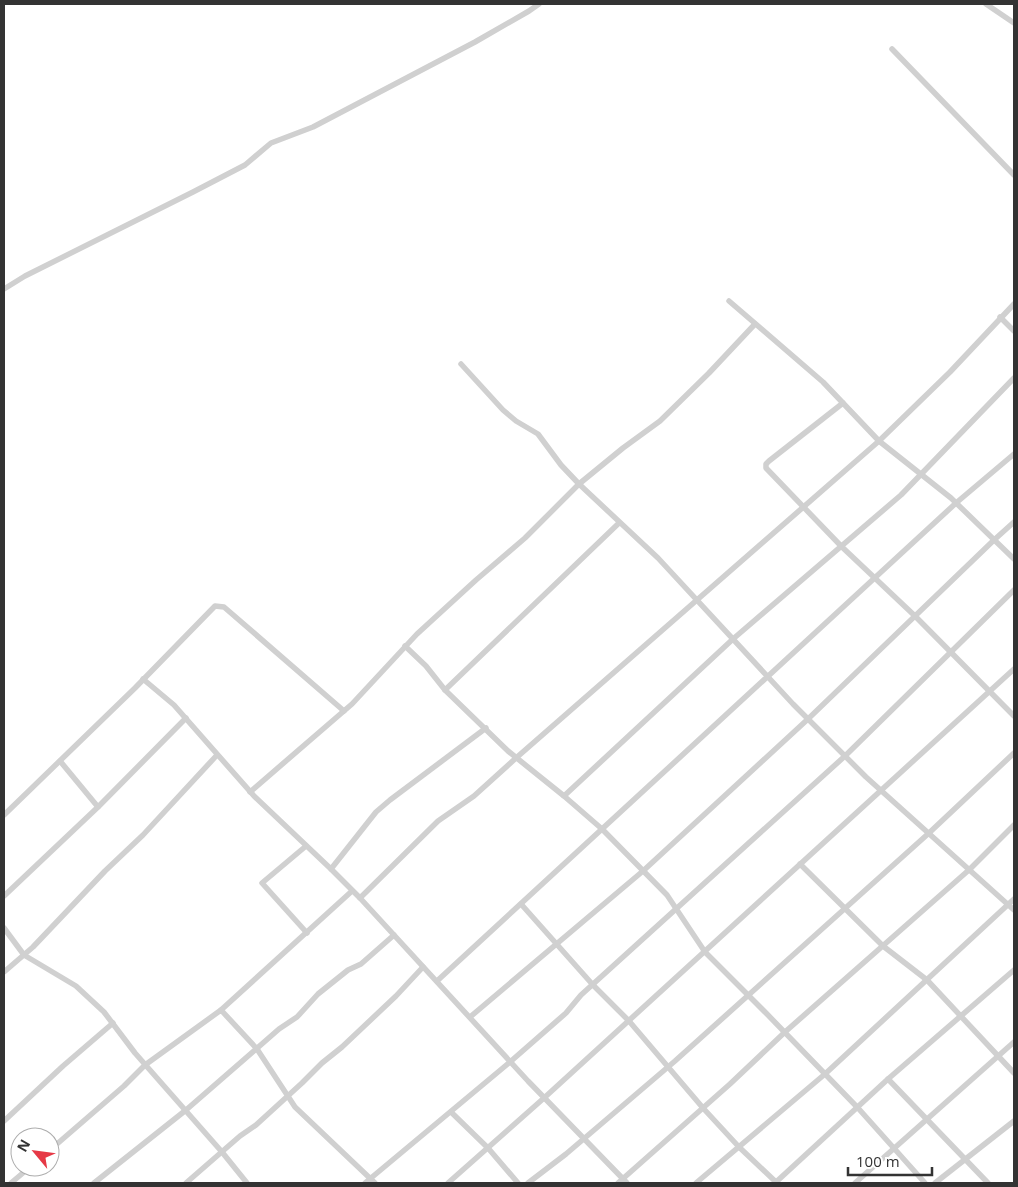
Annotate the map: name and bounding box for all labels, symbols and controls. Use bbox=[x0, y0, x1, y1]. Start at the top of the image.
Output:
north arrow bbox=[10, 1127, 60, 1177]
text: N bbox=[12, 1136, 34, 1155]
scale bar bbox=[848, 1144, 932, 1176]
text: 100 m bbox=[856, 1151, 900, 1171]

